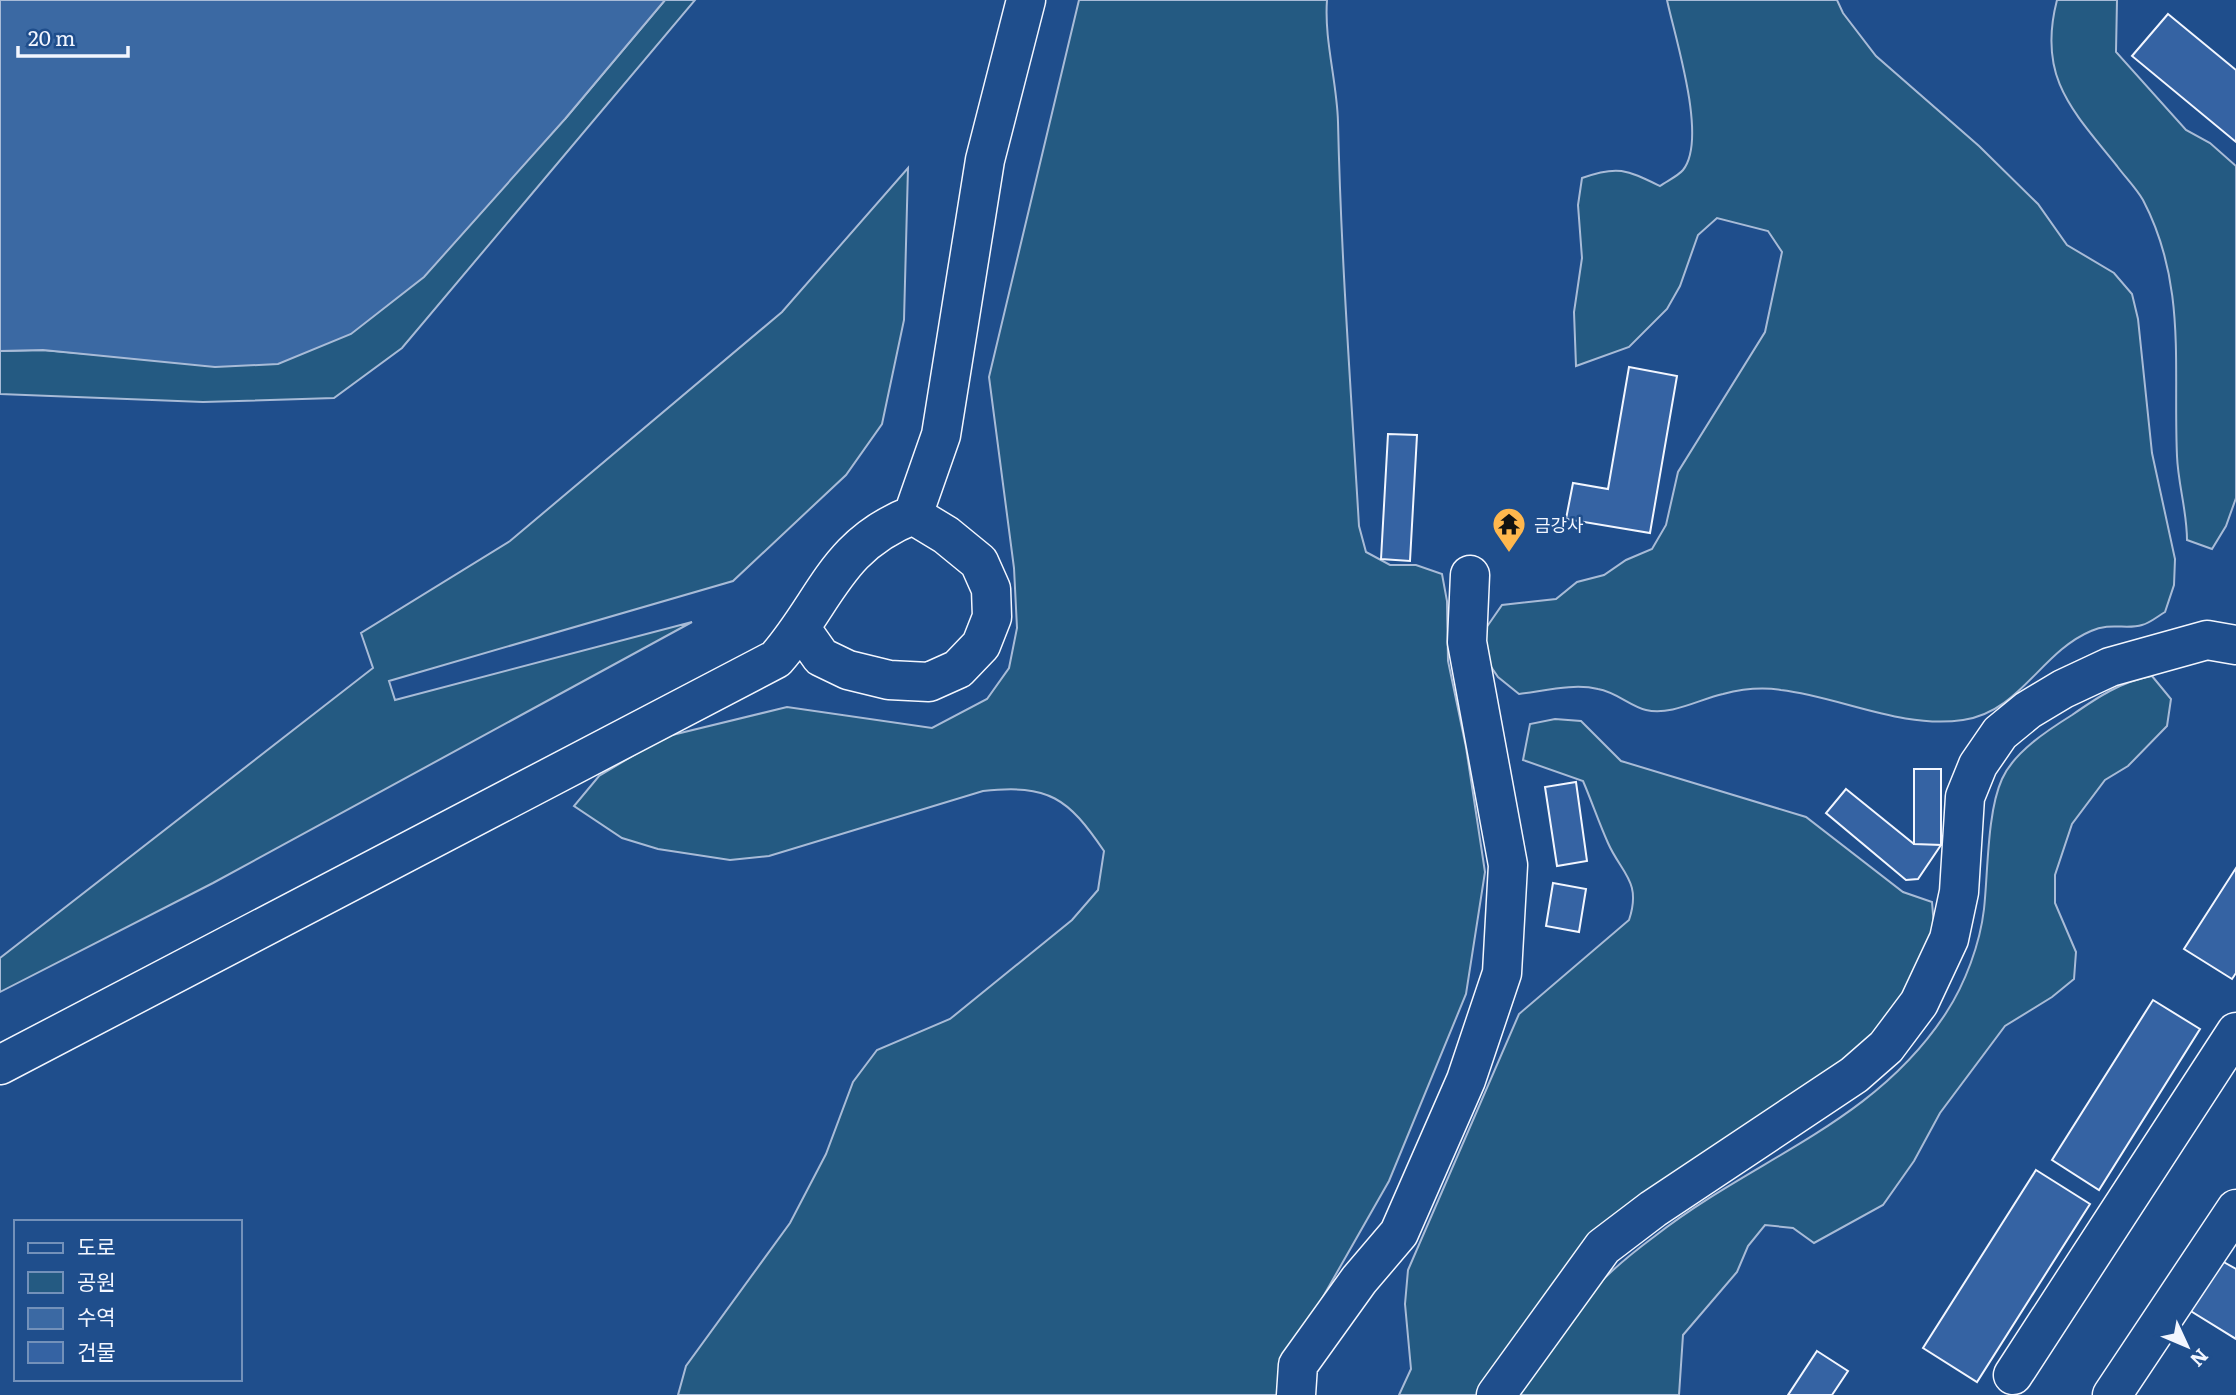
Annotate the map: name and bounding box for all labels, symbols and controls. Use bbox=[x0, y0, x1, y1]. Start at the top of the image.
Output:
scale bar bbox=[18, 14, 128, 58]
text: 20 m bbox=[28, 21, 75, 52]
temple icon: 금강사 bbox=[1490, 505, 1528, 554]
place label: 금강사 bbox=[1534, 511, 1584, 538]
legend bbox=[14, 1220, 242, 1381]
text: 도로 bbox=[77, 1230, 116, 1261]
text: 공원 bbox=[77, 1265, 116, 1296]
text: 수역 bbox=[77, 1300, 116, 1331]
north arrow bbox=[2152, 1311, 2222, 1381]
text: 건물 bbox=[77, 1335, 116, 1366]
text: N bbox=[2184, 1343, 2216, 1374]

